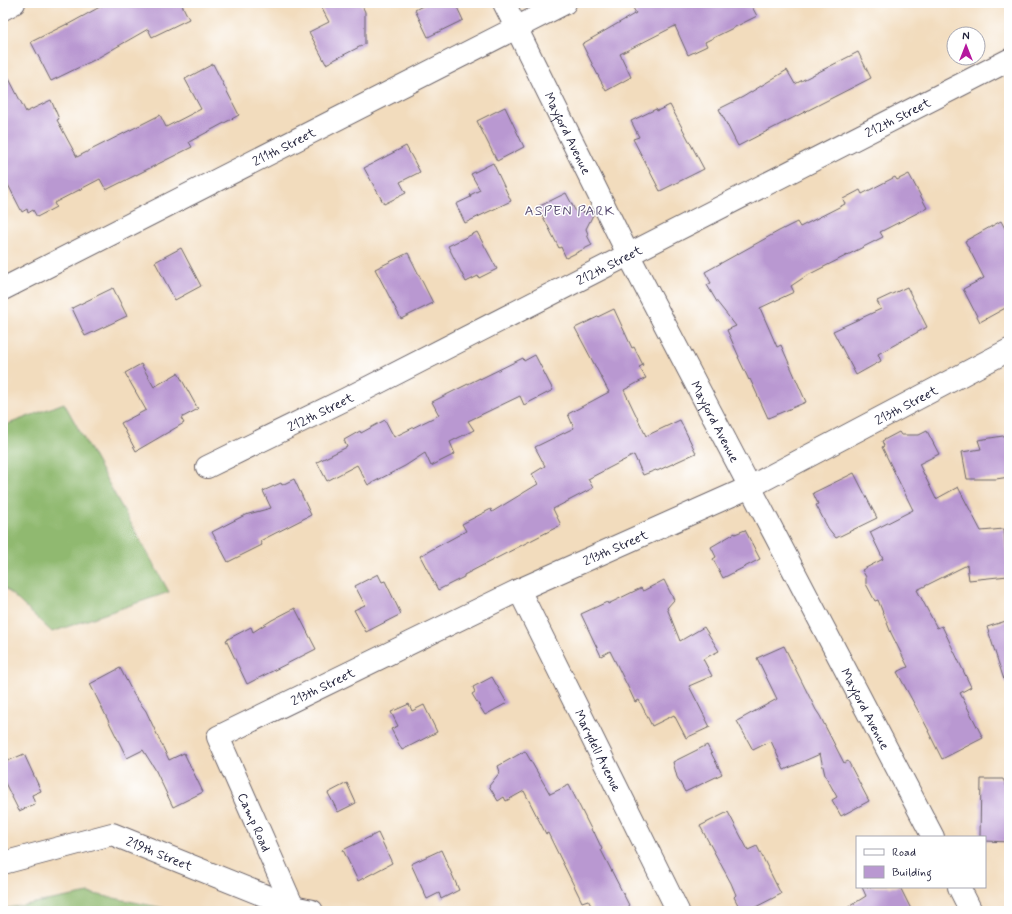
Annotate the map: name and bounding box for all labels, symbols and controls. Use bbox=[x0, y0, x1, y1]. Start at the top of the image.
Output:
north arrow bbox=[946, 26, 986, 66]
text: N bbox=[962, 30, 970, 44]
street label: Mayford Avenue bbox=[539, 90, 594, 178]
street label: 212th Street bbox=[862, 94, 934, 142]
street label: 211th Street bbox=[250, 124, 319, 171]
district label: ASPEN PARK bbox=[524, 202, 616, 220]
street label: 212th Street bbox=[574, 242, 646, 290]
street label: Mayford Avenue bbox=[686, 379, 743, 466]
street label: 213th Street bbox=[872, 382, 941, 430]
street label: 212th Street bbox=[285, 389, 357, 436]
street label: 213th Street bbox=[581, 527, 651, 570]
street label: 213th Street bbox=[288, 664, 358, 710]
street label: Mayford Avenue bbox=[836, 666, 893, 753]
street label: Marydell Avenue bbox=[570, 707, 625, 795]
street label: Camp Road bbox=[233, 790, 274, 855]
street label: 219th Street bbox=[123, 833, 195, 876]
legend bbox=[856, 836, 986, 888]
text: Road bbox=[892, 845, 916, 861]
text: Building bbox=[892, 865, 932, 882]

